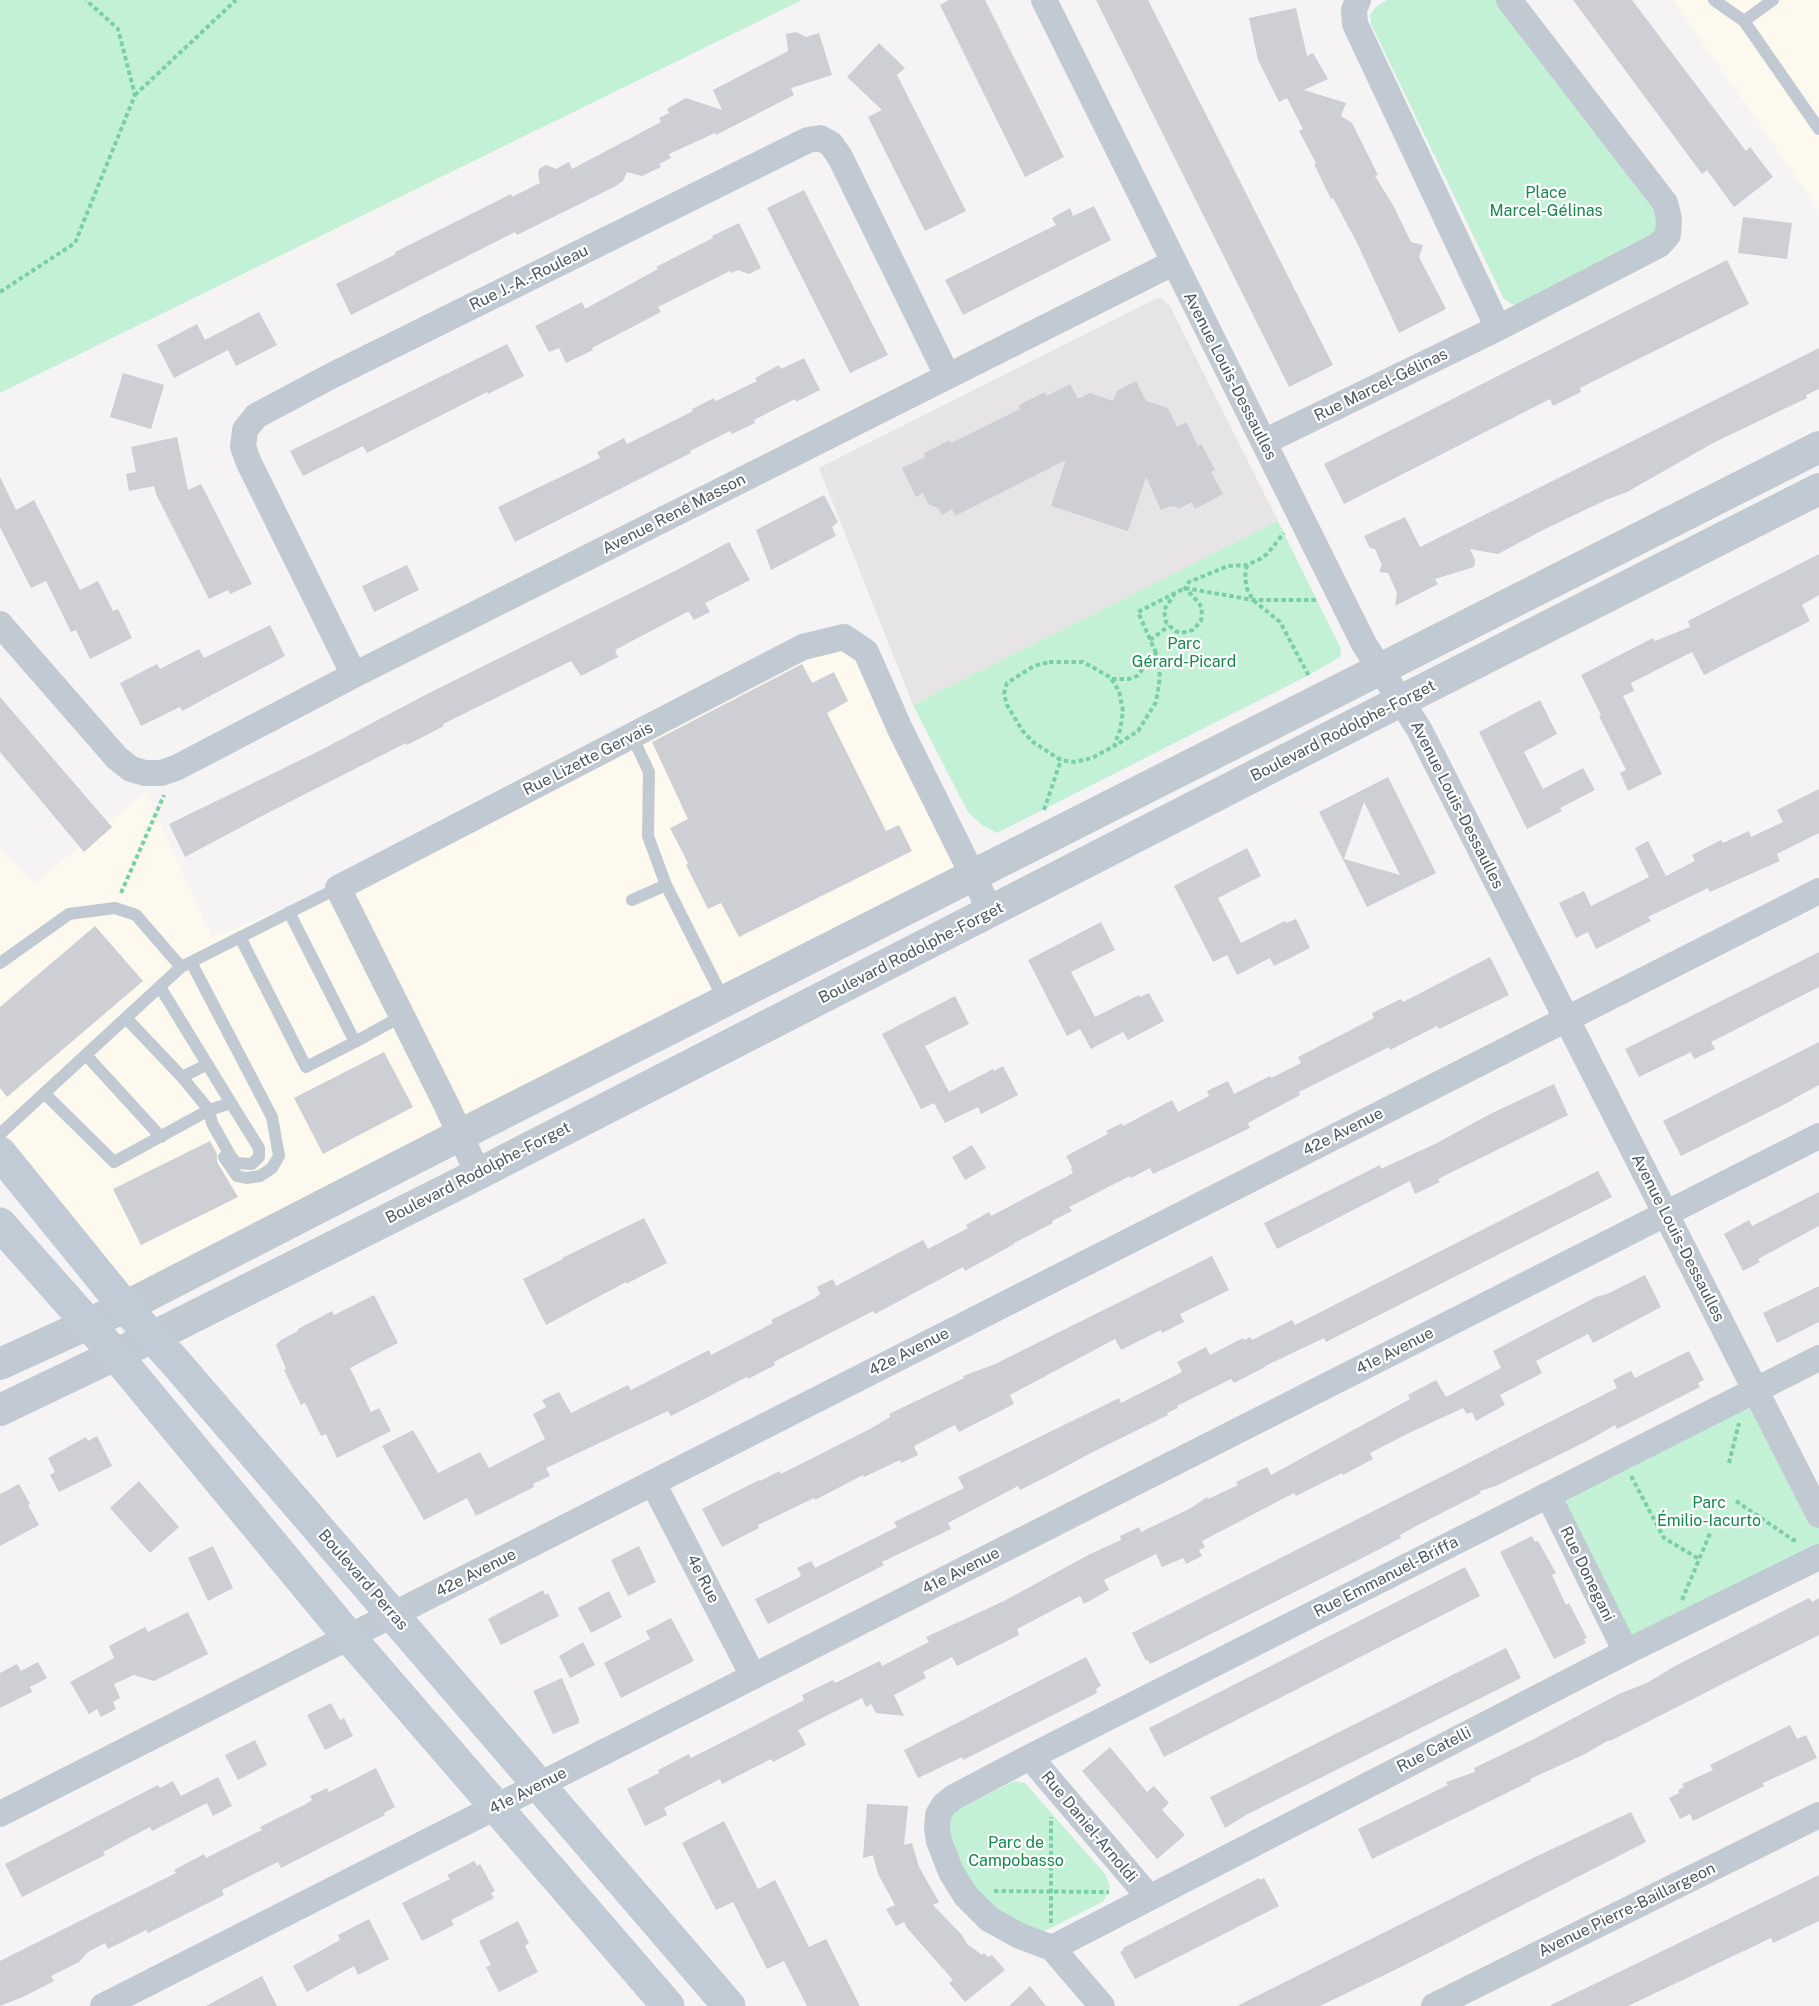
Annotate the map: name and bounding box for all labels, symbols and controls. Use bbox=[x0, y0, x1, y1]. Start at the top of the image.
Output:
park label: Place Marcel-Gélinas bbox=[1489, 183, 1603, 221]
street label: Rue J.-A.-Rouleau bbox=[466, 241, 592, 315]
street label: Avenue Louis-Dessaulles bbox=[1179, 289, 1281, 463]
street label: Rue Marcel-Gélinas bbox=[1311, 344, 1451, 426]
street label: Avenue René Masson bbox=[599, 470, 749, 558]
park label: Parc Gérard-Picard bbox=[1132, 634, 1236, 672]
street label: Boulevard Rodolphe-Forget bbox=[1247, 676, 1439, 786]
street label: Rue Lizette Gervais bbox=[520, 718, 656, 800]
street label: Avenue Louis-Dessaulles bbox=[1406, 718, 1508, 892]
street label: Boulevard Rodolphe-Forget bbox=[815, 898, 1007, 1008]
street label: 42e Avenue bbox=[1300, 1104, 1386, 1160]
street label: Boulevard Rodolphe-Forget bbox=[382, 1118, 574, 1228]
street label: Avenue Louis-Dessaulles bbox=[1627, 1151, 1729, 1325]
street label: 41e Avenue bbox=[1353, 1323, 1437, 1379]
street label: 42e Avenue bbox=[866, 1324, 952, 1380]
park label: Parc Émilio-Iacurto bbox=[1657, 1493, 1761, 1531]
street label: Rue Donegani bbox=[1556, 1523, 1618, 1625]
street label: Boulevard Perras bbox=[314, 1526, 412, 1634]
street label: Rue Emmanuel-Briffa bbox=[1311, 1532, 1461, 1622]
street label: 41e Avenue bbox=[919, 1543, 1003, 1599]
street label: 42e Avenue bbox=[433, 1545, 519, 1601]
street label: 4e Rue bbox=[683, 1551, 723, 1607]
street label: Rue Catelli bbox=[1394, 1723, 1474, 1777]
street label: 41e Avenue bbox=[486, 1763, 570, 1819]
street label: Rue Daniel-Arnoldi bbox=[1037, 1767, 1141, 1887]
park label: Parc de Campobasso bbox=[968, 1833, 1064, 1871]
street label: Avenue Pierre-Baillargeon bbox=[1535, 1859, 1719, 1961]

